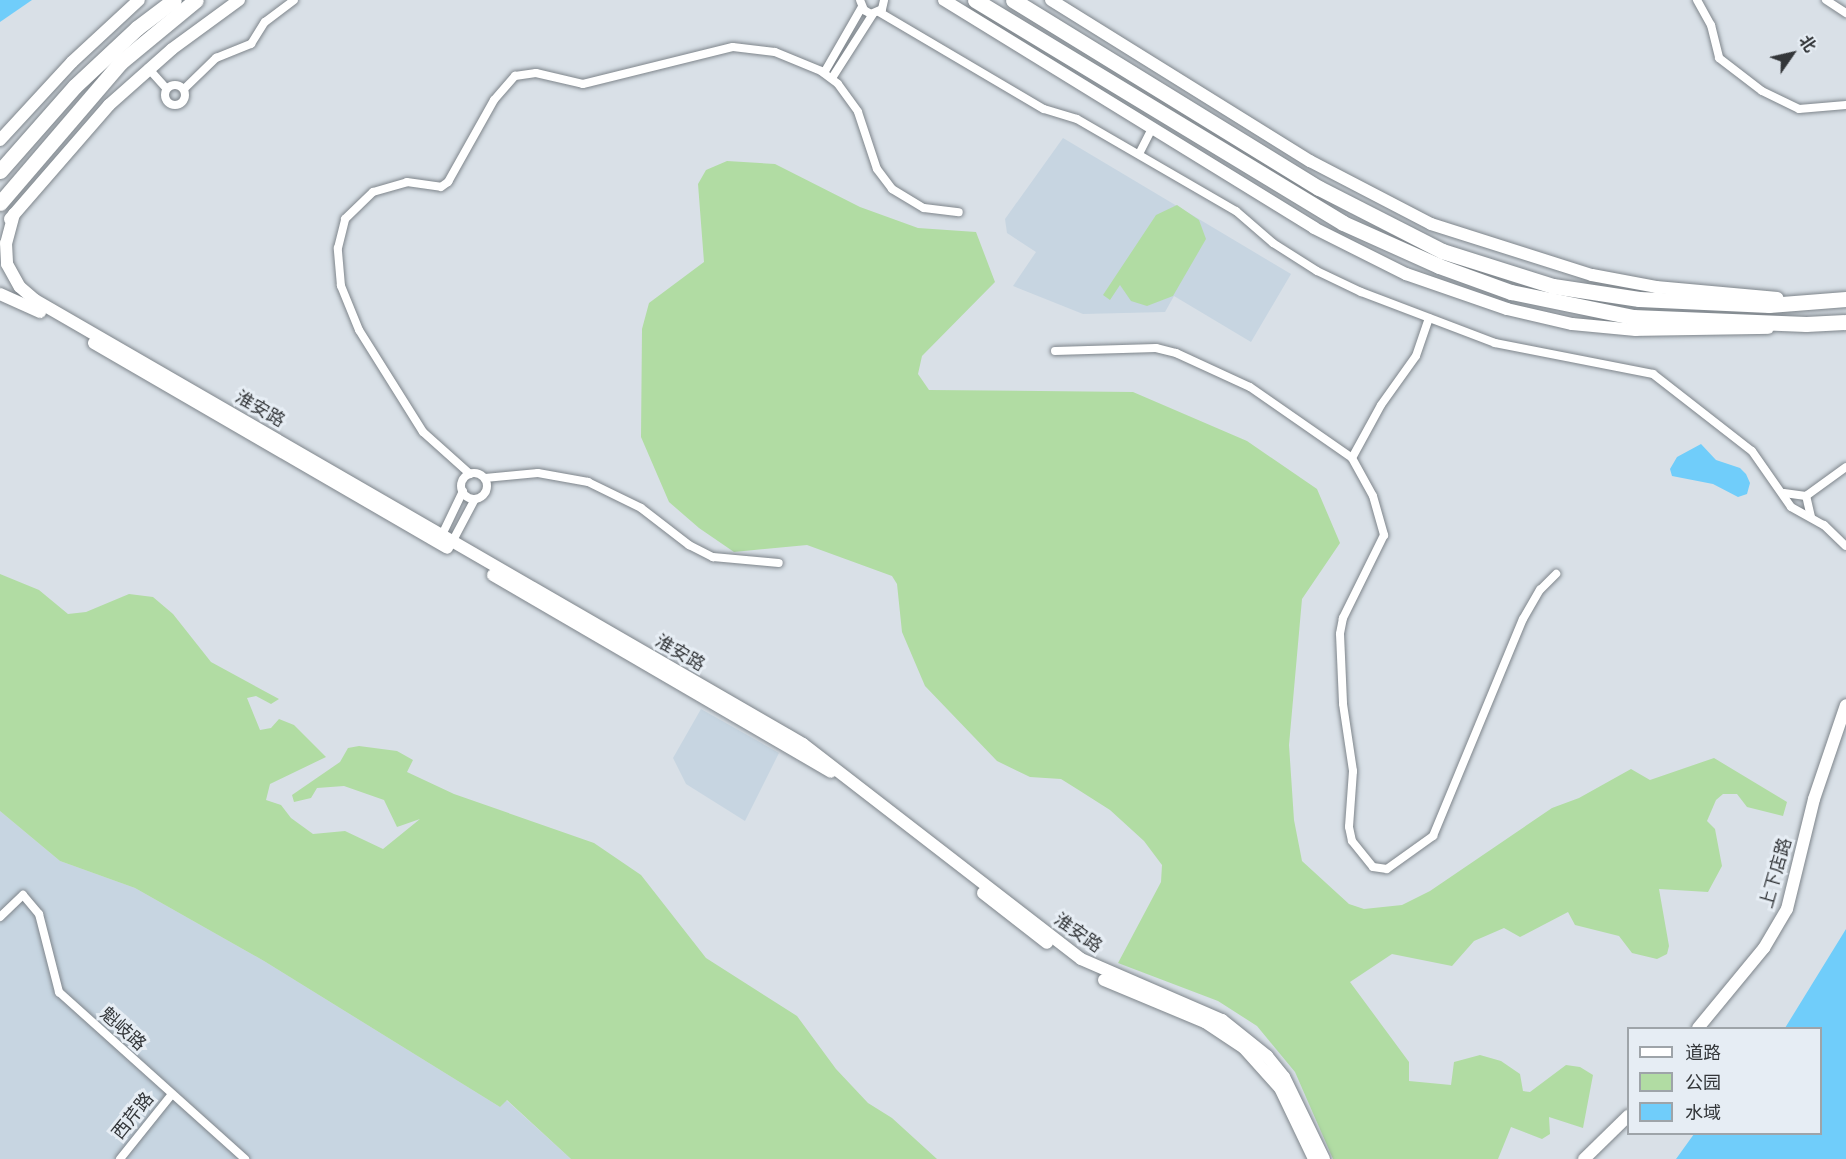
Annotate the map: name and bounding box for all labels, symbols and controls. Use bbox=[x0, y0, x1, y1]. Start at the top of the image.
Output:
north arrow bbox=[1762, 24, 1822, 84]
text: 北 bbox=[1793, 31, 1821, 57]
street label: 淮安路 bbox=[231, 386, 289, 432]
street label: 淮安路 bbox=[651, 630, 709, 676]
street label: 上下店路 bbox=[1756, 835, 1796, 911]
street label: 淮安路 bbox=[1050, 909, 1106, 957]
street label: 魁岐路 bbox=[96, 1003, 150, 1055]
legend bbox=[1627, 1027, 1822, 1135]
text: 道路 bbox=[1685, 1040, 1721, 1066]
text: 公园 bbox=[1685, 1070, 1721, 1096]
street label: 西芹路 bbox=[108, 1088, 158, 1144]
text: 水域 bbox=[1685, 1100, 1721, 1126]

